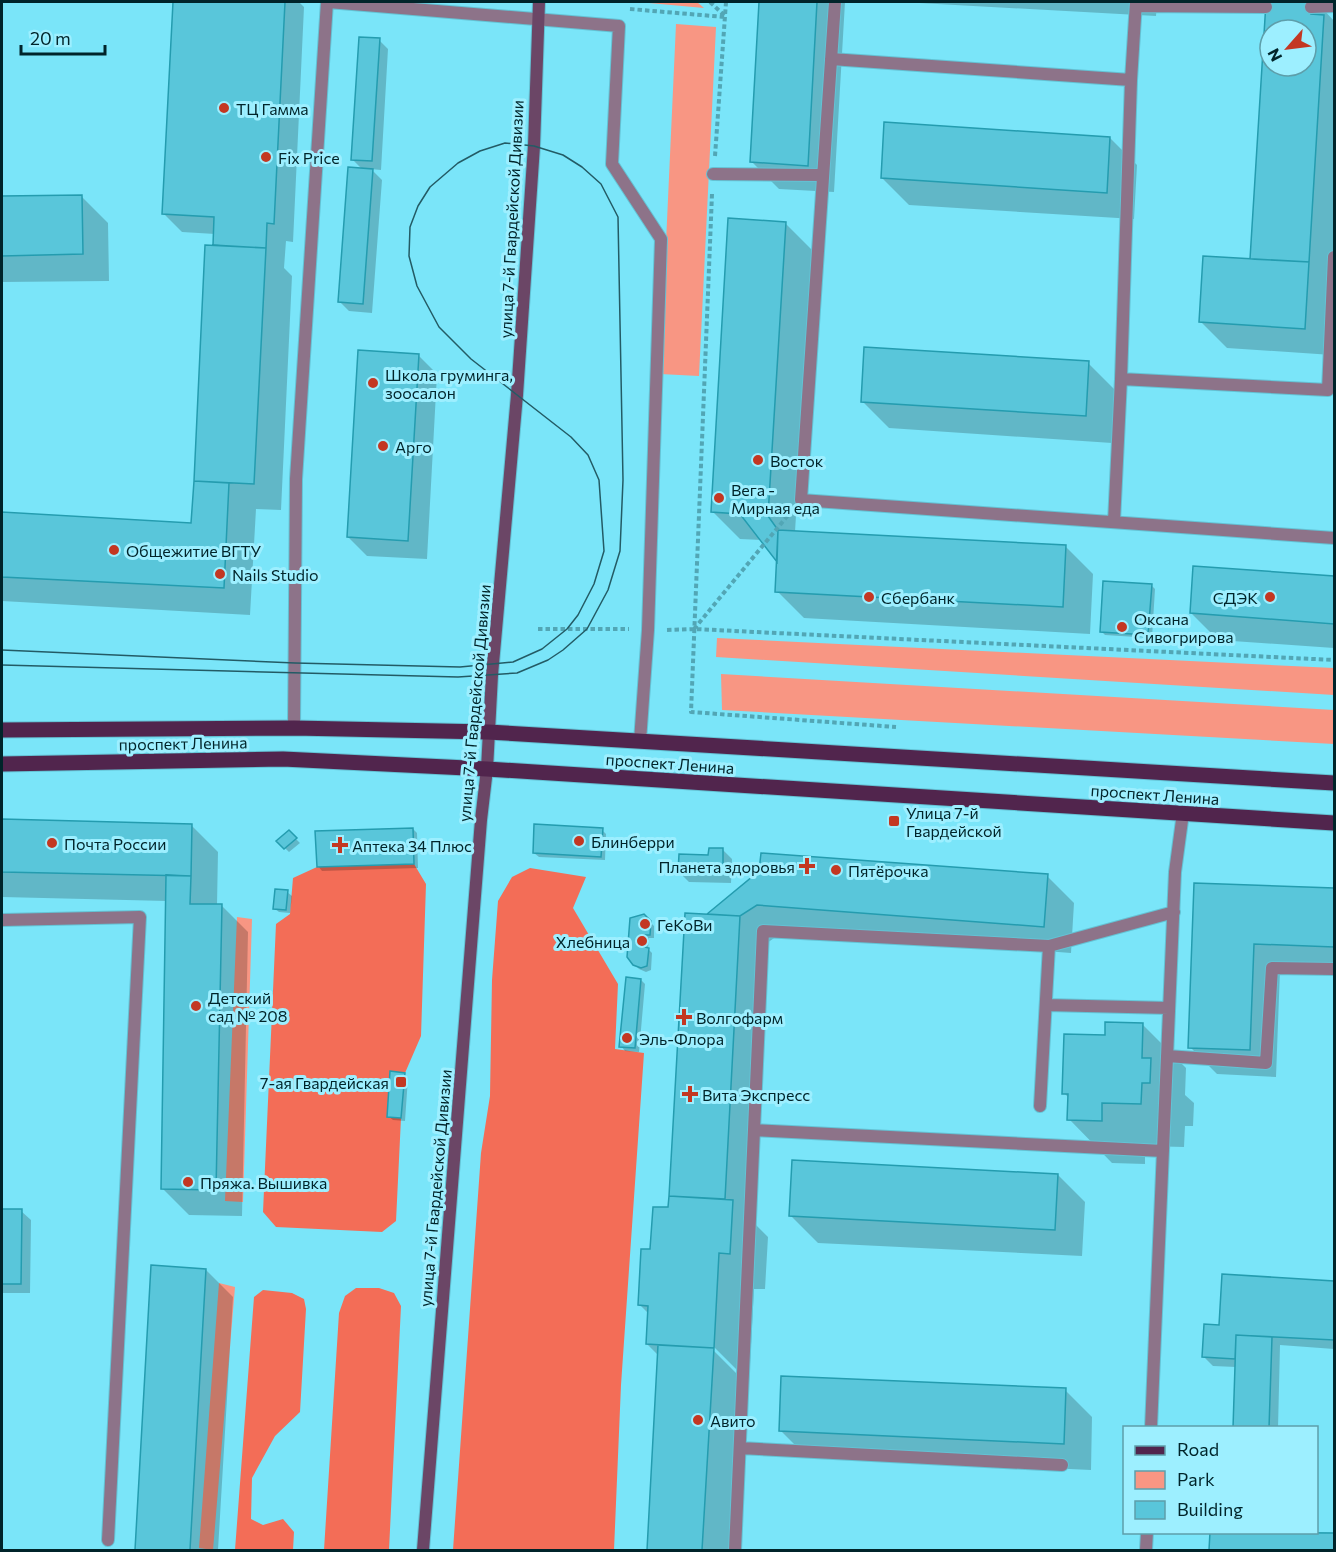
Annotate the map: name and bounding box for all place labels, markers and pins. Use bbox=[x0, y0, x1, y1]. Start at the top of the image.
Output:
place label: ТЦ Гамма bbox=[236, 99, 309, 118]
marker: ТЦ Гамма bbox=[217, 101, 231, 115]
place label: Fix Price bbox=[278, 148, 340, 167]
marker: Fix Price bbox=[259, 150, 273, 164]
place label: Школа груминга, зоосалон bbox=[385, 365, 513, 402]
marker: Школа груминга, зоосалон bbox=[366, 376, 380, 390]
place label: Арго bbox=[395, 437, 432, 456]
marker: Арго bbox=[376, 439, 390, 453]
place label: Восток bbox=[770, 451, 824, 470]
marker: Восток bbox=[751, 453, 765, 467]
place label: Вега - Мирная еда bbox=[731, 480, 820, 517]
marker: Вега - Мирная еда bbox=[712, 491, 726, 505]
place label: Общежитие ВГТУ bbox=[126, 541, 261, 560]
marker: Общежитие ВГТУ bbox=[107, 543, 121, 557]
place label: Nails Studio bbox=[232, 565, 319, 584]
marker: Nails Studio bbox=[213, 567, 227, 581]
place label: Сбербанк bbox=[881, 588, 956, 607]
place label: СДЭК bbox=[1213, 588, 1258, 607]
marker: Сбербанк bbox=[862, 590, 876, 604]
marker: СДЭК bbox=[1263, 590, 1277, 604]
place label: Оксана Сивогрирова bbox=[1134, 609, 1233, 646]
marker: Оксана Сивогрирова bbox=[1115, 620, 1129, 634]
place label: Улица 7-й Гвардейской bbox=[906, 803, 1002, 840]
marker: Улица 7-й Гвардейской bbox=[887, 814, 901, 828]
place label: Блинберри bbox=[591, 832, 675, 851]
place label: Почта России bbox=[64, 834, 166, 853]
marker: Блинберри bbox=[572, 834, 586, 848]
marker: Почта России bbox=[45, 836, 59, 850]
place label: Аптека 34 Плюс bbox=[352, 836, 472, 855]
marker: Аптека 34 Плюс bbox=[333, 838, 347, 852]
place label: Планета здоровья bbox=[658, 857, 795, 876]
marker: Планета здоровья bbox=[800, 859, 814, 873]
place label: Пятёрочка bbox=[848, 861, 928, 880]
marker: Пятёрочка bbox=[829, 863, 843, 877]
place label: ГеКоВи bbox=[657, 915, 713, 934]
marker: ГеКоВи bbox=[638, 917, 652, 931]
place label: Хлебница bbox=[556, 932, 630, 951]
marker: Хлебница bbox=[635, 934, 649, 948]
place label: Детский сад № 208 bbox=[208, 988, 287, 1025]
marker: Детский сад № 208 bbox=[189, 999, 203, 1013]
place label: Волгофарм bbox=[696, 1008, 783, 1027]
marker: Волгофарм bbox=[677, 1010, 691, 1024]
place label: Эль-Флора bbox=[639, 1029, 724, 1048]
marker: Эль-Флора bbox=[620, 1031, 634, 1045]
place label: 7-ая Гвардейская bbox=[260, 1073, 389, 1092]
marker: 7-ая Гвардейская bbox=[394, 1075, 408, 1089]
place label: Вита Экспресс bbox=[702, 1085, 810, 1104]
marker: Вита Экспресс bbox=[683, 1087, 697, 1101]
place label: Пряжа. Вышивка bbox=[200, 1173, 327, 1192]
marker: Пряжа. Вышивка bbox=[181, 1175, 195, 1189]
place label: Авито bbox=[710, 1411, 756, 1430]
marker: Авито bbox=[691, 1413, 705, 1427]

